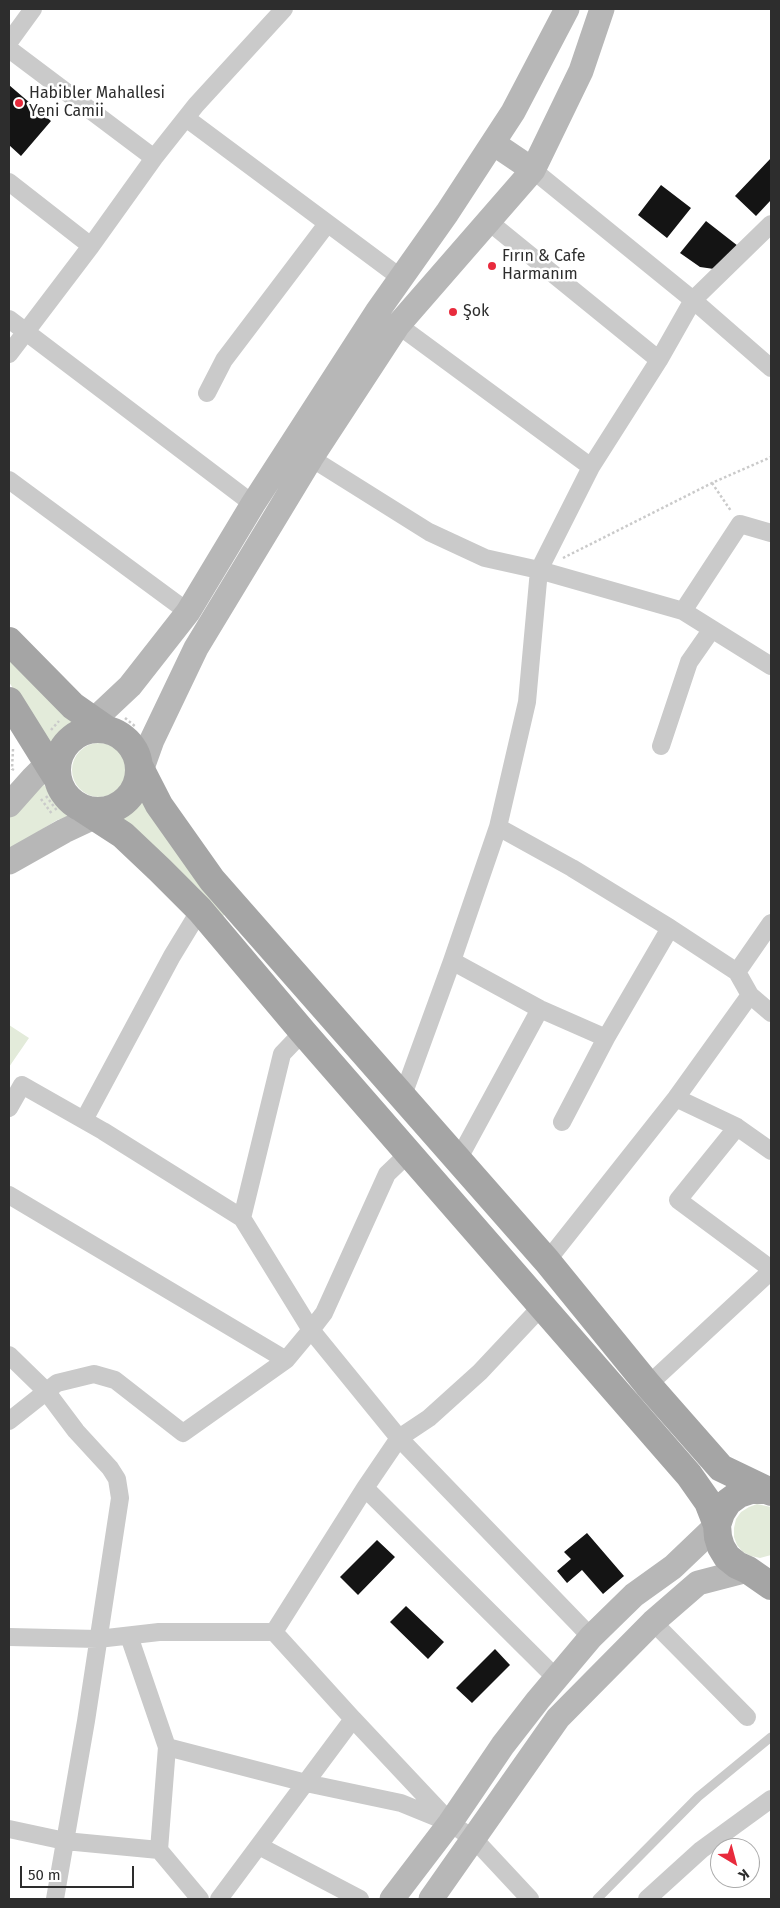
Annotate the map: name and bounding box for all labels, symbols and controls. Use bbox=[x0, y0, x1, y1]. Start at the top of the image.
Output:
place label: Habibler Mahallesi Yeni Camii bbox=[29, 84, 165, 122]
marker: Habibler Mahallesi Yeni Camii bbox=[13, 97, 25, 109]
place label: Fırın & Cafe Harmanım bbox=[502, 247, 585, 285]
marker: Fırın & Cafe Harmanım bbox=[486, 260, 498, 272]
place label: Şok bbox=[463, 302, 489, 322]
marker: Şok bbox=[447, 306, 459, 318]
north arrow bbox=[710, 1838, 760, 1888]
scale bar bbox=[22, 1856, 136, 1888]
text: K bbox=[735, 1865, 752, 1884]
text: 50 m bbox=[28, 1866, 61, 1884]

